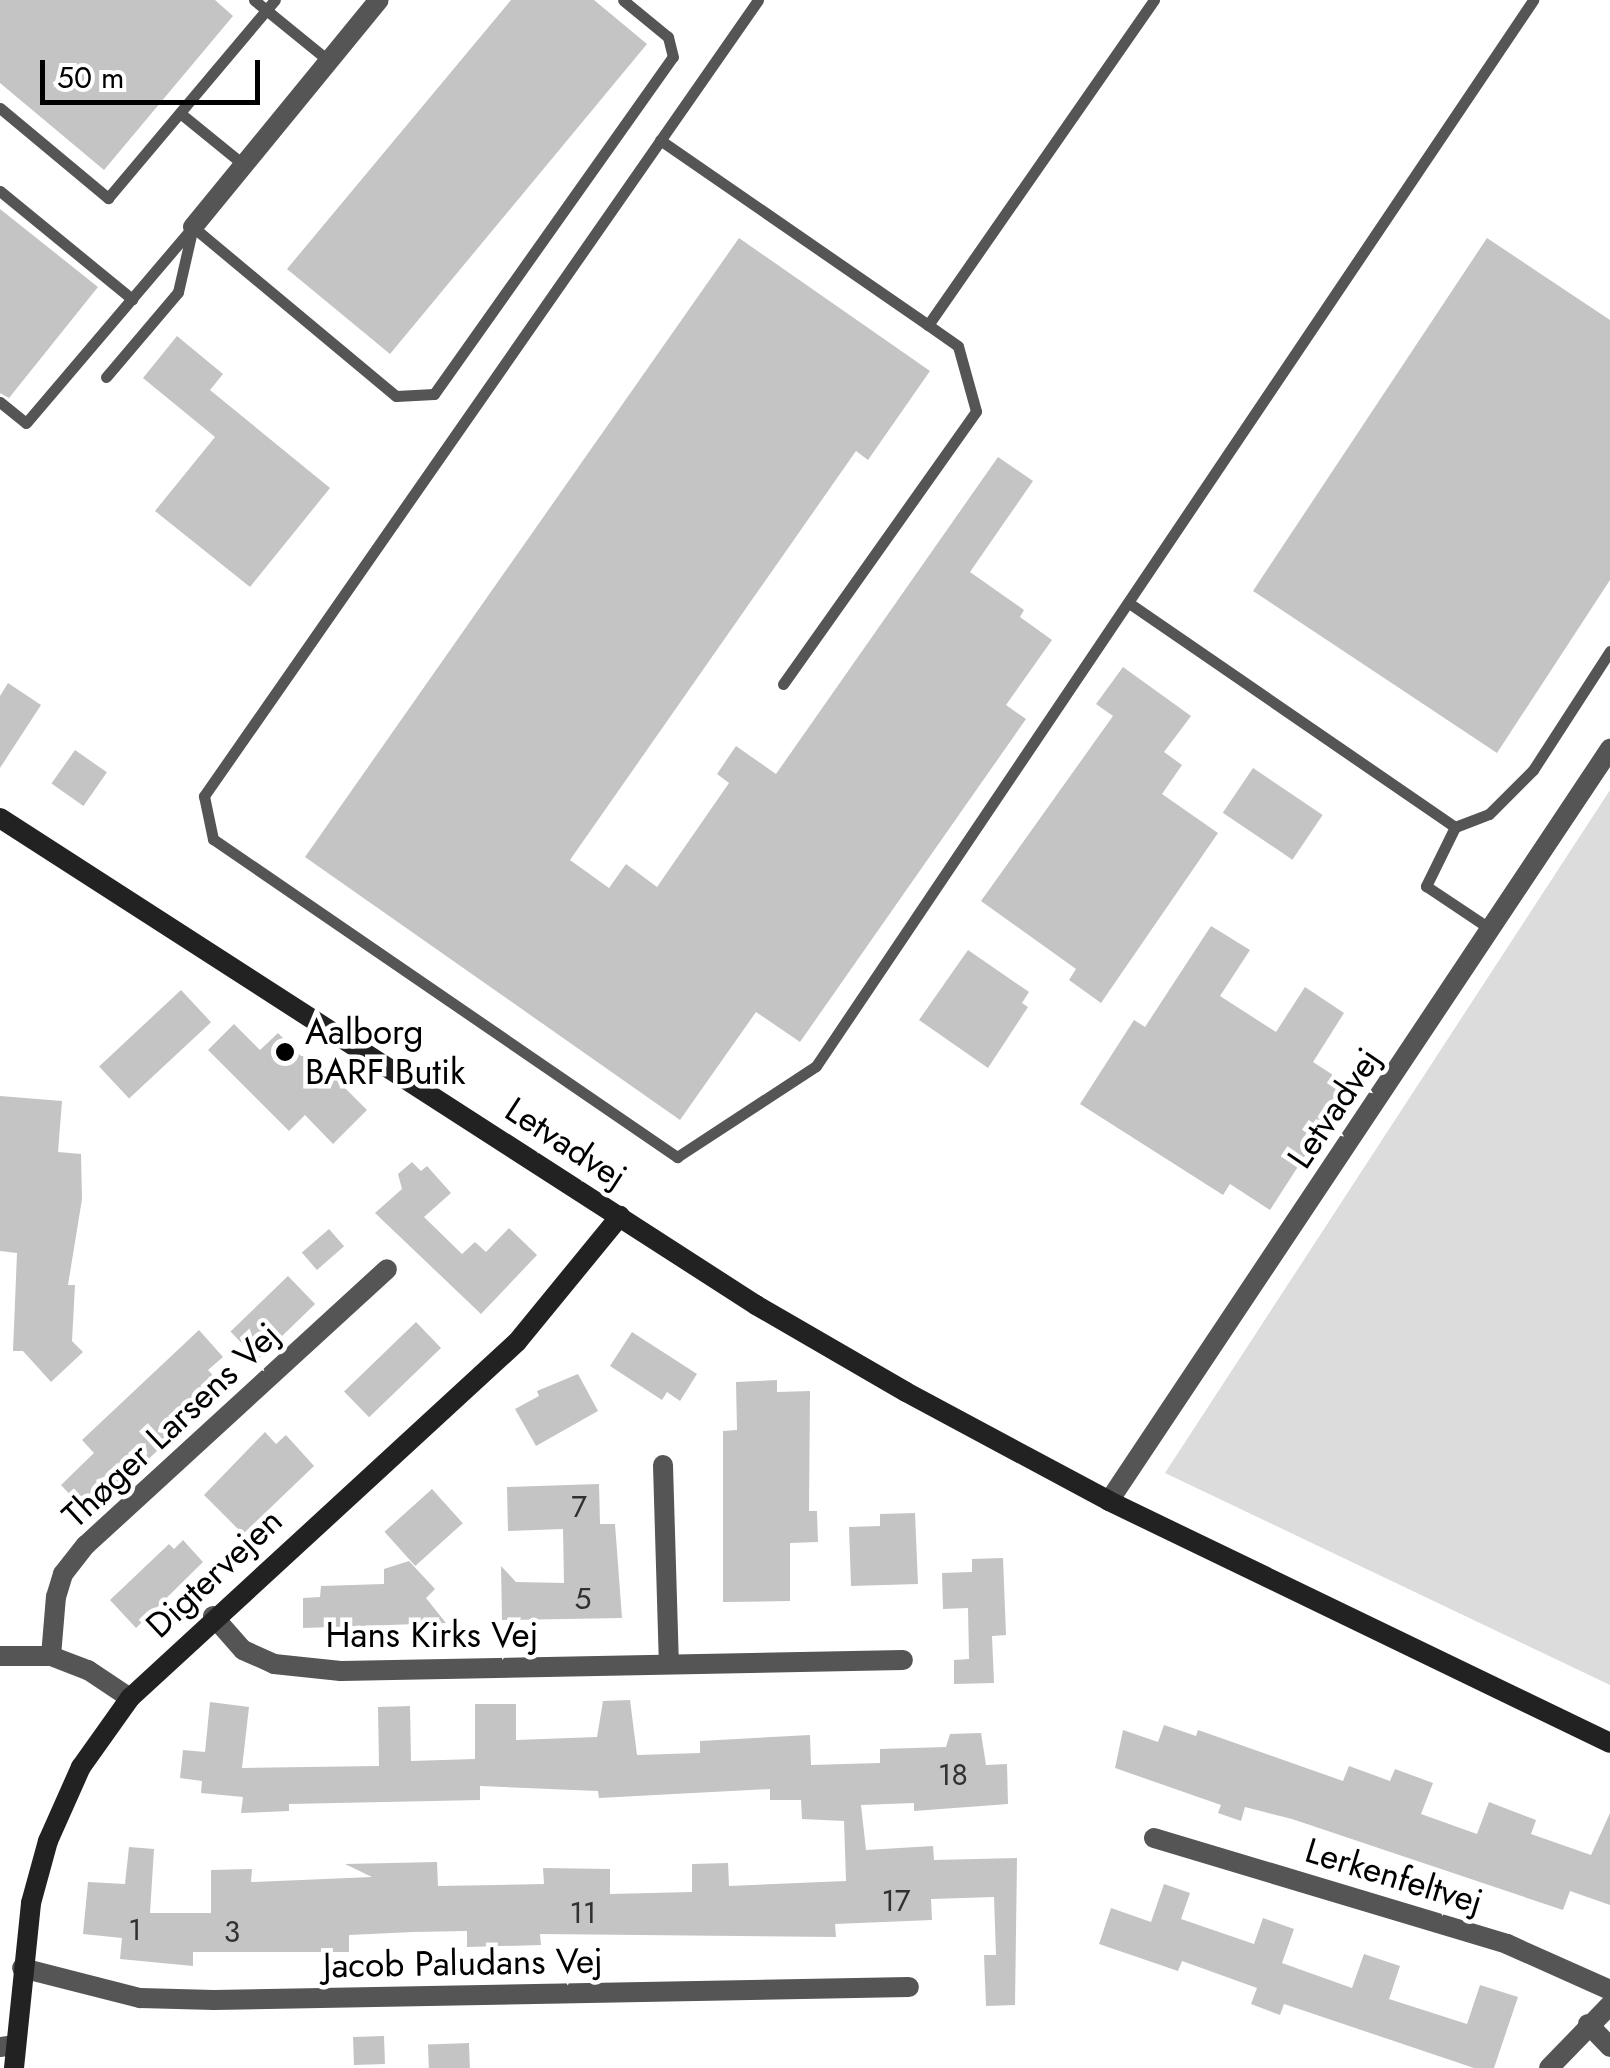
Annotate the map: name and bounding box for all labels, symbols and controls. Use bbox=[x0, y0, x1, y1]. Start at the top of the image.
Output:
scale bar bbox=[45, 40, 265, 102]
text: 50 m bbox=[57, 56, 124, 99]
place label: Aalborg BARF Butik bbox=[305, 1011, 466, 1093]
street label: Letvadvej bbox=[1279, 1040, 1389, 1176]
marker: Aalborg BARF Butik bbox=[274, 1041, 296, 1063]
street label: Letvadvej bbox=[498, 1088, 634, 1198]
street label: Thøger Larsens Vej bbox=[54, 1314, 288, 1536]
house number: 7 bbox=[571, 1489, 587, 1525]
street label: Digtervejen bbox=[137, 1500, 291, 1646]
house number: 5 bbox=[575, 1581, 591, 1617]
street label: Hans Kirks Vej bbox=[326, 1614, 538, 1656]
house number: 18 bbox=[938, 1757, 968, 1793]
street label: Lerkenfeltvej bbox=[1300, 1829, 1488, 1923]
house number: 17 bbox=[881, 1883, 911, 1919]
house number: 11 bbox=[570, 1895, 596, 1931]
house number: 1 bbox=[128, 1912, 142, 1948]
house number: 3 bbox=[224, 1914, 240, 1950]
street label: Jacob Paludans Vej bbox=[323, 1940, 603, 1986]

